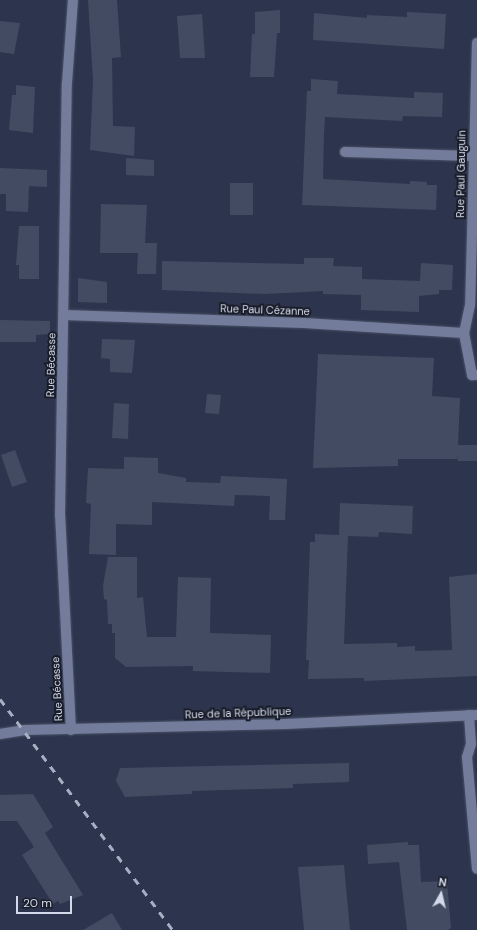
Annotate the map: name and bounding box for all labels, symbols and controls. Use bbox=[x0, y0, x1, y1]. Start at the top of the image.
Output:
street label: Rue Paul Gauguin bbox=[454, 130, 468, 218]
street label: Rue Paul Cézanne bbox=[220, 302, 310, 318]
street label: Rue Bécasse bbox=[44, 333, 58, 397]
street label: Rue Bécasse bbox=[49, 656, 65, 722]
street label: Rue de la République bbox=[185, 705, 291, 721]
north arrow bbox=[421, 874, 461, 914]
text: N bbox=[438, 875, 448, 890]
scale bar bbox=[18, 888, 74, 914]
text: 20 m bbox=[23, 895, 52, 911]

